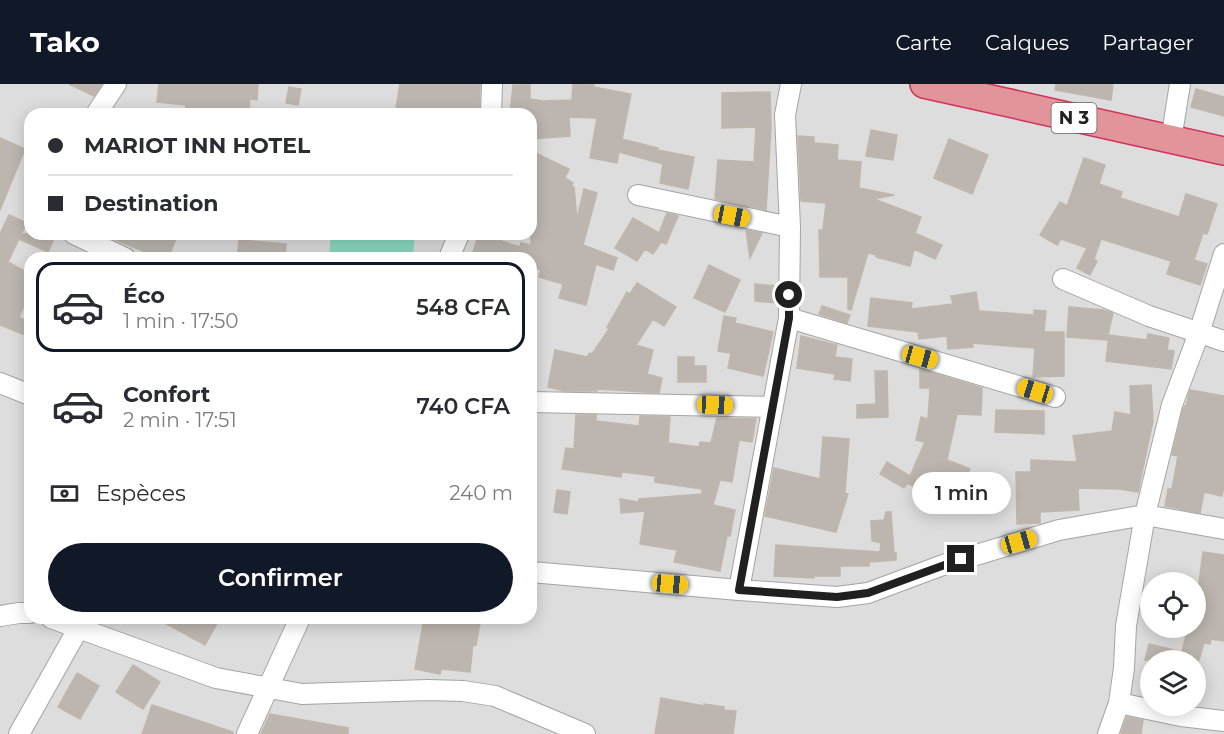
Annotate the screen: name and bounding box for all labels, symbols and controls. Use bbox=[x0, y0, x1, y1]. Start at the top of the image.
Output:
text: Tako bbox=[30, 25, 100, 59]
text: Carte bbox=[895, 30, 952, 55]
text: Calques bbox=[985, 30, 1069, 55]
text: Partager bbox=[1102, 30, 1194, 55]
road number: N 3 bbox=[1052, 103, 1096, 133]
text: MARIOT INN HOTEL bbox=[84, 132, 310, 159]
text: Destination bbox=[84, 190, 219, 217]
car bbox=[713, 204, 751, 228]
icon: car bbox=[51, 280, 105, 334]
route start bbox=[775, 281, 802, 308]
text: Éco bbox=[123, 282, 165, 309]
text: 548 CFA bbox=[416, 294, 510, 321]
text: 1 min · 17:50 bbox=[123, 309, 239, 333]
car bbox=[900, 344, 940, 370]
car bbox=[1015, 377, 1055, 405]
icon: car bbox=[51, 379, 105, 433]
text: Confort bbox=[123, 381, 210, 408]
text: 740 CFA bbox=[417, 393, 510, 420]
car bbox=[697, 395, 733, 415]
text: 2 min · 17:51 bbox=[123, 408, 237, 432]
callout: 1 min bbox=[912, 472, 1010, 514]
icon: cash bbox=[48, 477, 81, 510]
text: Espèces bbox=[96, 480, 186, 507]
text: 240 m bbox=[449, 481, 513, 505]
text: 1 min bbox=[935, 481, 988, 505]
car bbox=[999, 528, 1039, 556]
button: Confirmer bbox=[48, 543, 513, 612]
route end bbox=[947, 545, 974, 572]
map controls bbox=[1140, 572, 1206, 716]
button: locate bbox=[1140, 572, 1206, 638]
car bbox=[651, 573, 689, 595]
button: layers bbox=[1140, 650, 1206, 716]

